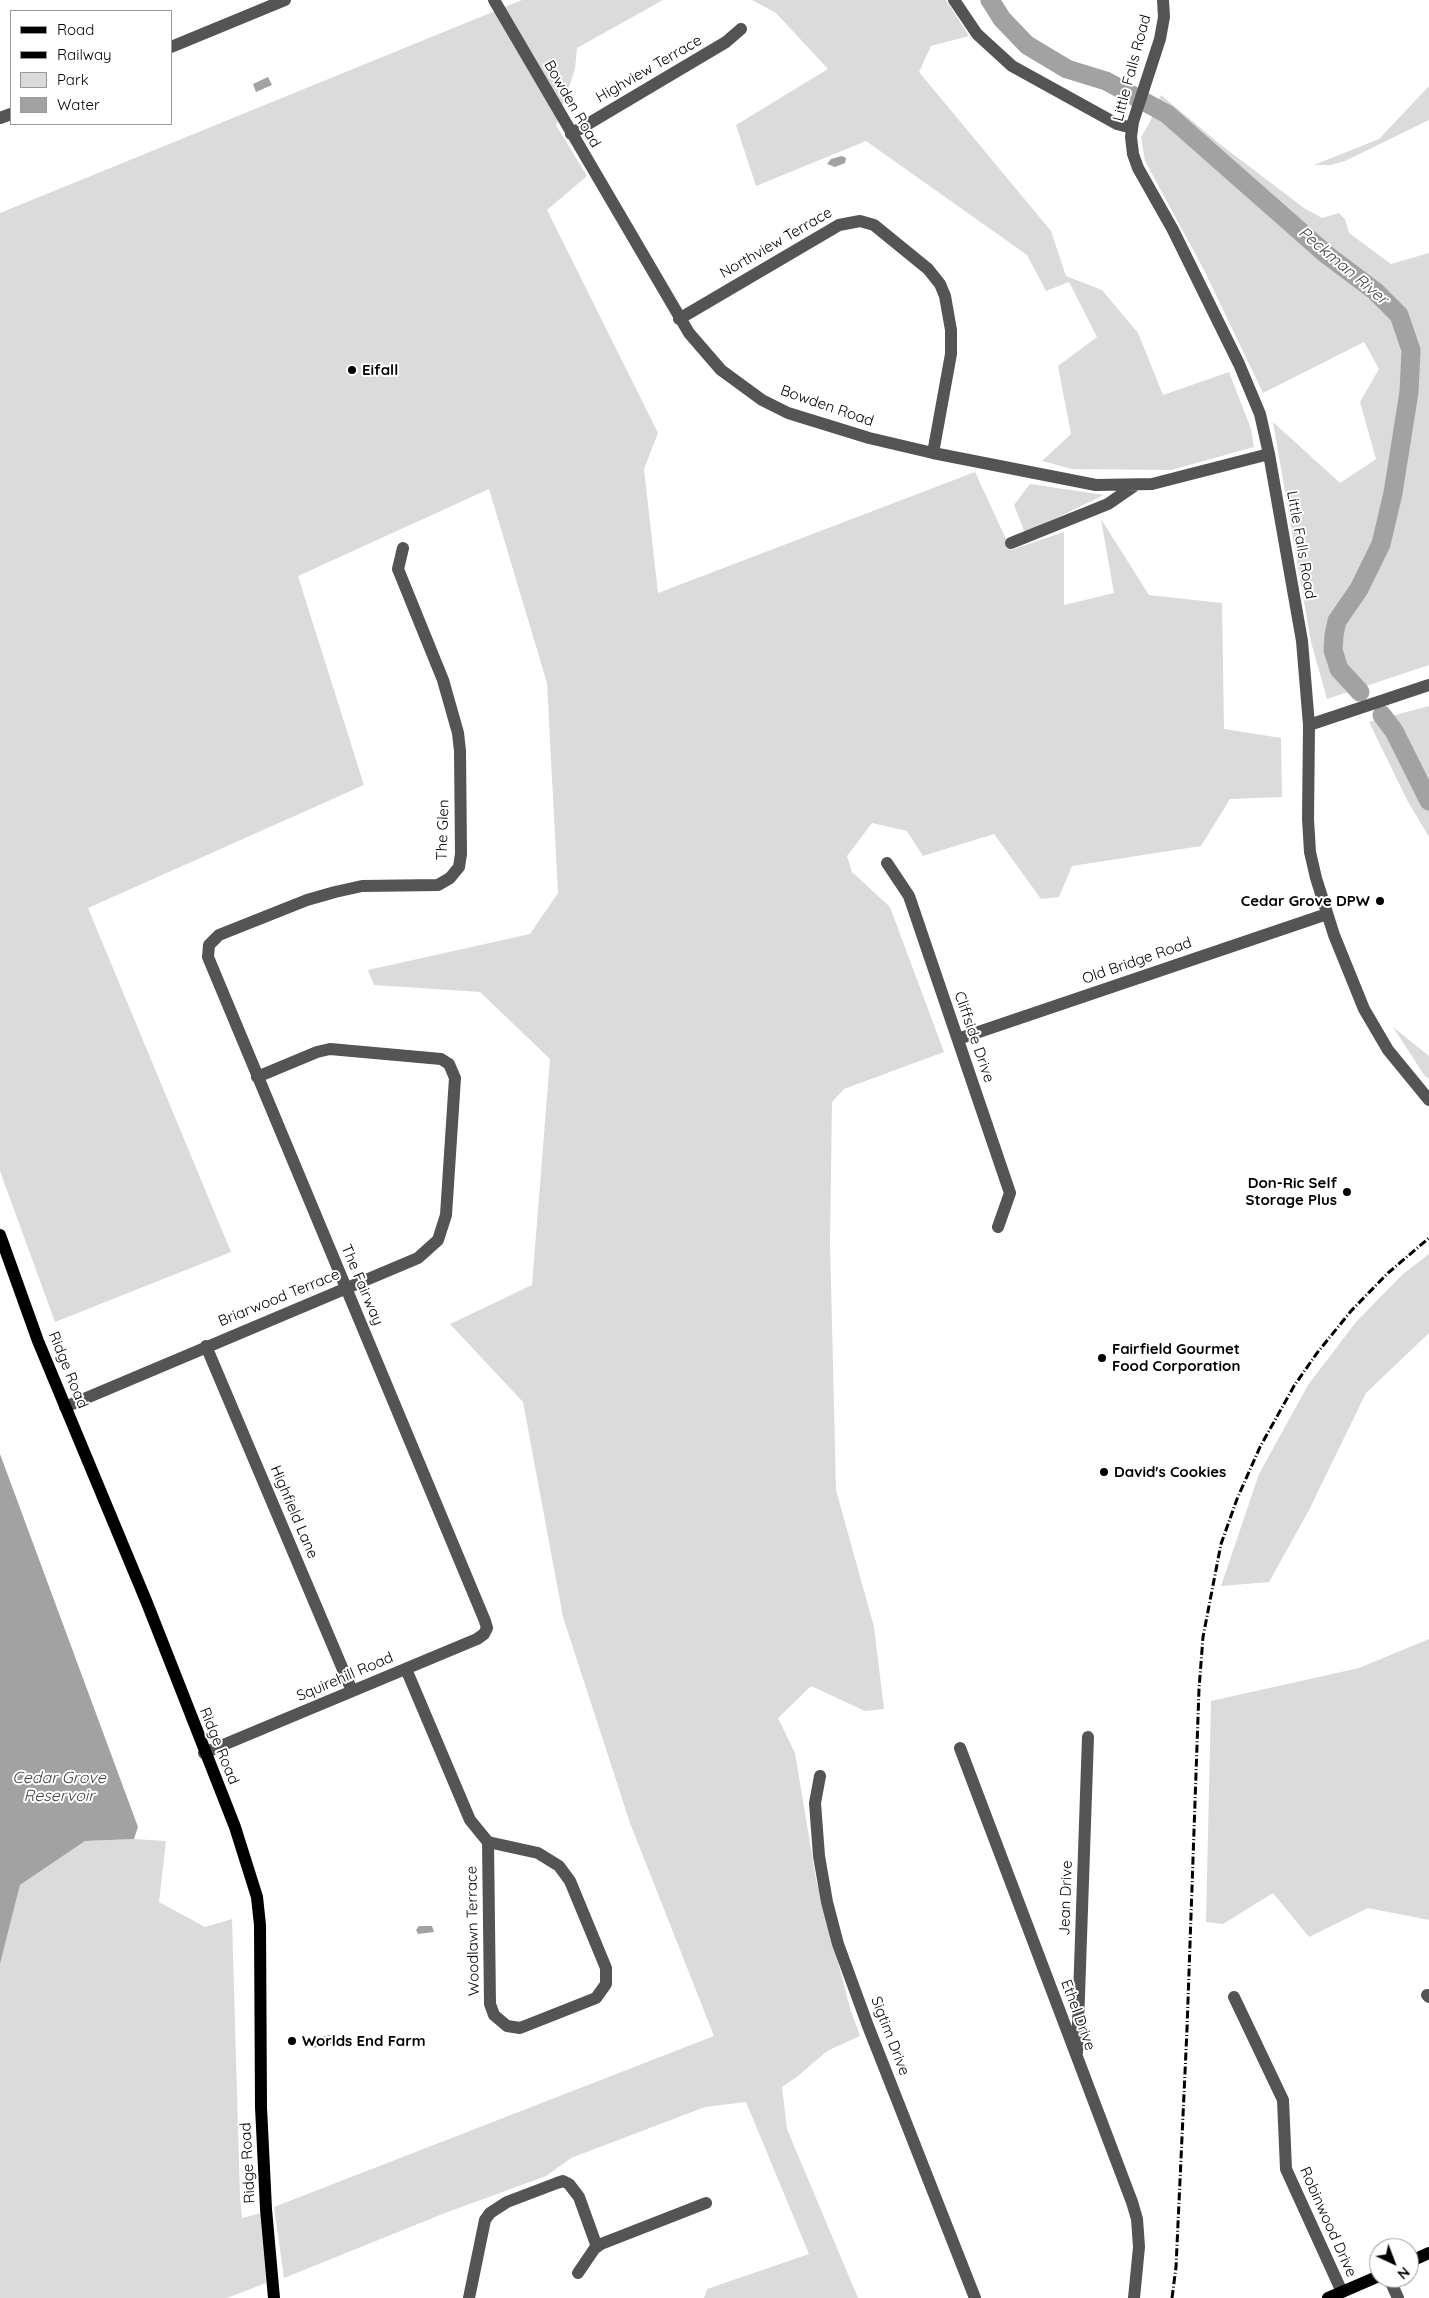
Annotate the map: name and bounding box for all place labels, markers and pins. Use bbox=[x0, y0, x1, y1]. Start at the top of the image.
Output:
place label: Eifall bbox=[362, 361, 398, 379]
marker: Eifall bbox=[346, 364, 358, 376]
place label: Cedar Grove DPW bbox=[1241, 892, 1370, 910]
marker: Cedar Grove DPW bbox=[1374, 895, 1386, 907]
place label: Don-Ric Self Storage Plus bbox=[1246, 1174, 1337, 1209]
marker: Don-Ric Self Storage Plus bbox=[1341, 1186, 1353, 1198]
place label: Fairfield Gourmet Food Corporation bbox=[1112, 1340, 1240, 1375]
marker: Fairfield Gourmet Food Corporation bbox=[1096, 1352, 1108, 1364]
place label: David's Cookies bbox=[1114, 1463, 1226, 1481]
marker: David's Cookies bbox=[1098, 1466, 1110, 1478]
place label: Worlds End Farm bbox=[302, 2032, 426, 2050]
marker: Worlds End Farm bbox=[286, 2035, 298, 2047]

